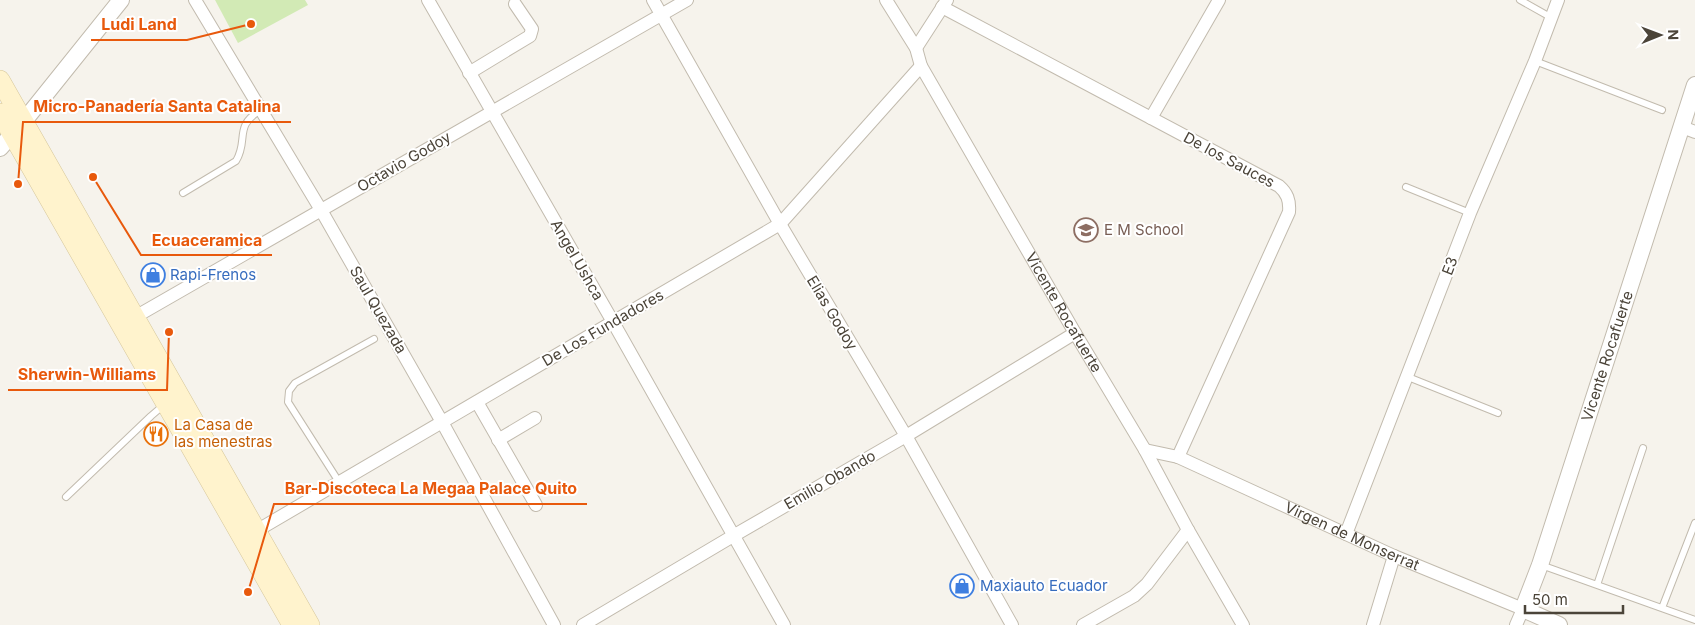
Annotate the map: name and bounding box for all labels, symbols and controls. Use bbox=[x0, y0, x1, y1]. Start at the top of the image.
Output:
callout: Ludi Land bbox=[91, 9, 187, 40]
north arrow bbox=[1635, 10, 1685, 60]
text: Ludi Land bbox=[101, 14, 177, 34]
text: N bbox=[1665, 29, 1682, 40]
callout: Micro-Panadería Santa Catalina bbox=[23, 91, 291, 122]
text: Micro-Panadería Santa Catalina bbox=[33, 96, 281, 116]
street label: Octavio Godoy bbox=[354, 127, 454, 196]
street label: De los Sauces bbox=[1180, 128, 1278, 192]
street label: Angel Ushca bbox=[547, 216, 608, 304]
school or university icon: E M School bbox=[1073, 217, 1099, 243]
place label: E M School bbox=[1104, 220, 1184, 239]
callout: Ecuaceramica bbox=[141, 224, 272, 255]
text: Ecuaceramica bbox=[152, 230, 262, 250]
street label: Vicente Rocafuerte bbox=[1021, 249, 1106, 376]
street label: E3 bbox=[1437, 254, 1462, 278]
shop icon: Rapi-Frenos bbox=[140, 262, 166, 288]
street label: Saul Quezada bbox=[346, 263, 411, 357]
place label: Rapi-Frenos bbox=[170, 265, 256, 284]
street label: Elias Godoy bbox=[803, 272, 862, 354]
street label: De Los Fundadores bbox=[539, 285, 667, 370]
street label: Vicente Rocafuerte bbox=[1577, 288, 1637, 424]
callout: Sherwin-Williams bbox=[8, 359, 167, 390]
text: Sherwin-Williams bbox=[18, 364, 156, 384]
place label: La Casa de las menestras bbox=[174, 415, 273, 451]
restaurant icon: La Casa de las menestras bbox=[143, 421, 169, 447]
street label: Emilio Obando bbox=[781, 446, 879, 513]
callout: Bar-Discoteca La Megaa Palace Quito bbox=[274, 473, 587, 504]
text: Bar-Discoteca La Megaa Palace Quito bbox=[285, 478, 577, 498]
street label: Virgen de Monserrat bbox=[1282, 497, 1422, 574]
shop icon: Maxiauto Ecuador bbox=[949, 573, 975, 599]
place label: Maxiauto Ecuador bbox=[980, 576, 1108, 595]
scale bar bbox=[1525, 582, 1622, 614]
text: 50 m bbox=[1532, 590, 1568, 609]

